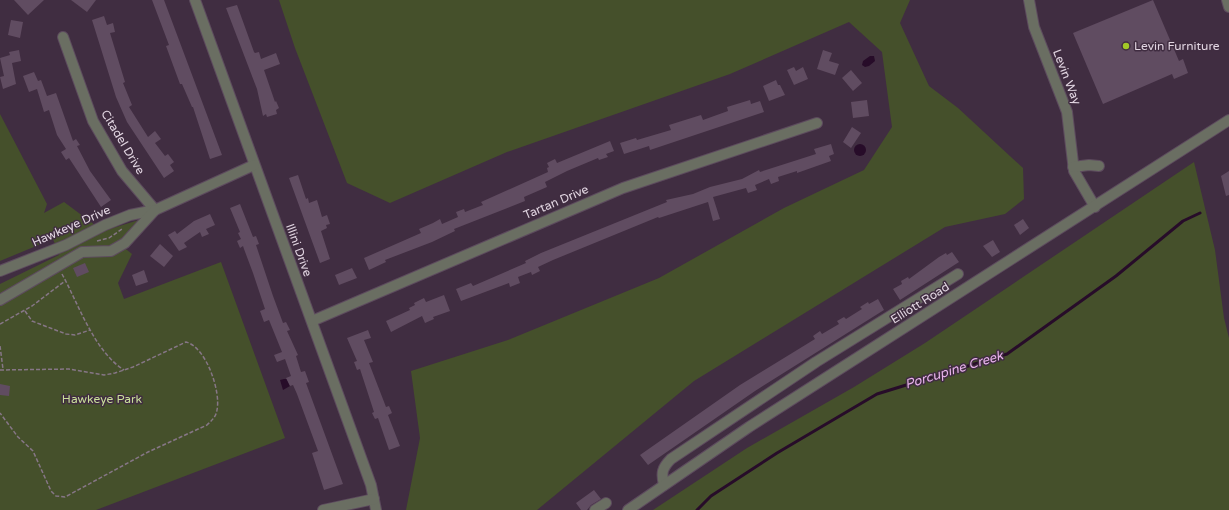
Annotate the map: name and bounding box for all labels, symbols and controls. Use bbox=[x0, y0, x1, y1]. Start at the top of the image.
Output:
place label: Levin Furniture bbox=[1134, 39, 1220, 53]
marker: Levin Furniture bbox=[1121, 41, 1131, 51]
street label: Levin Way bbox=[1050, 47, 1084, 107]
street label: Citadel Drive bbox=[98, 107, 148, 177]
street label: Tartan Drive bbox=[522, 182, 591, 222]
street label: Hawkeye Drive bbox=[30, 202, 112, 250]
street label: Illini Drive bbox=[283, 222, 315, 279]
street label: Elliott Road bbox=[888, 279, 952, 327]
water label: Porcupine Creek bbox=[903, 347, 1006, 393]
park label: Hawkeye Park bbox=[62, 392, 143, 406]

